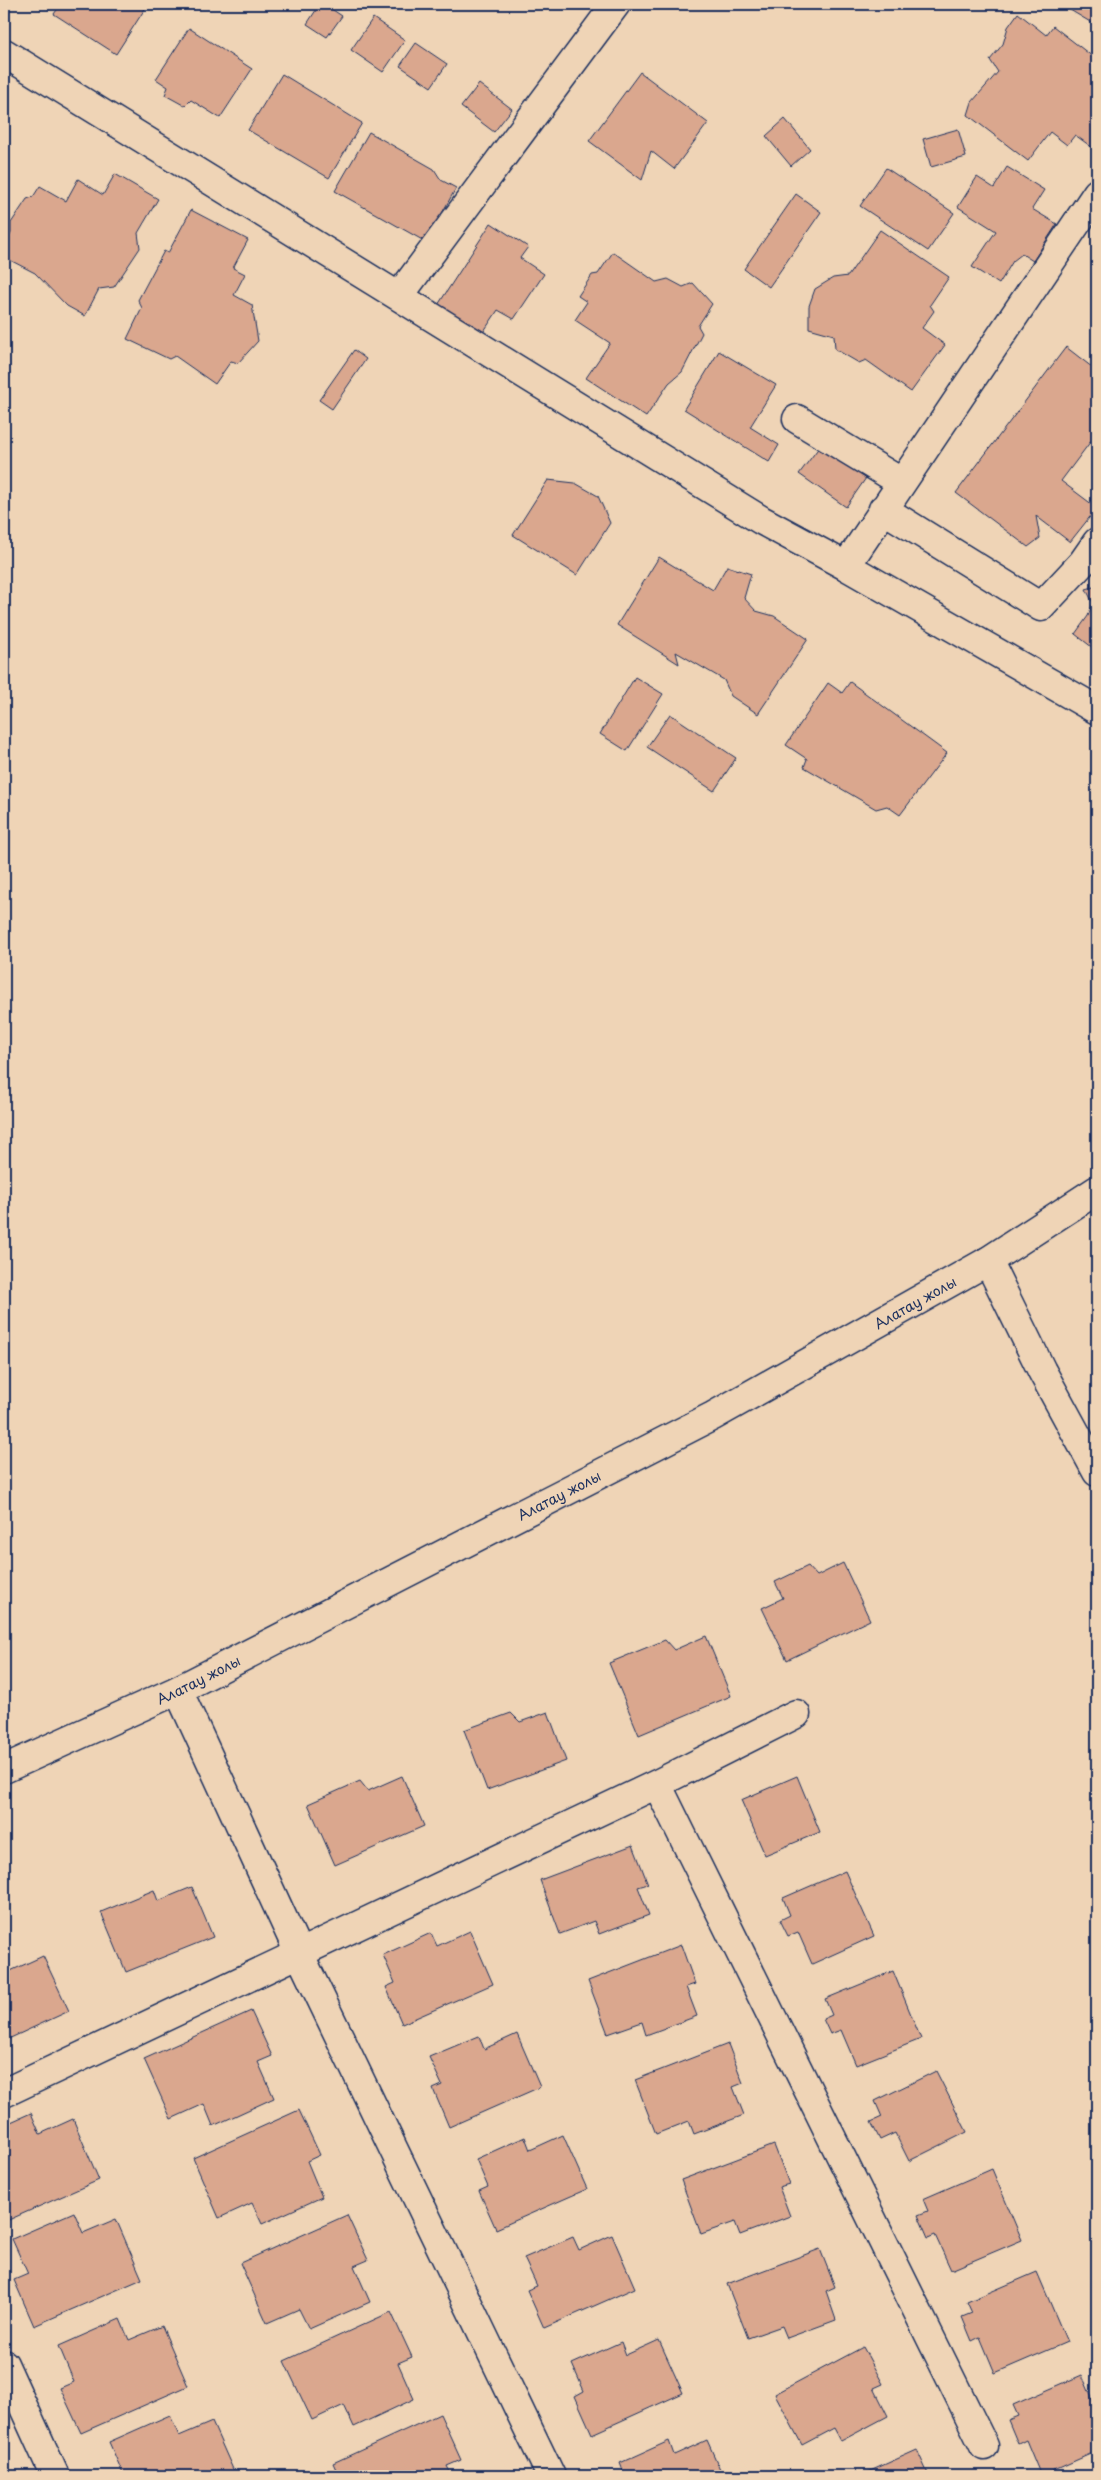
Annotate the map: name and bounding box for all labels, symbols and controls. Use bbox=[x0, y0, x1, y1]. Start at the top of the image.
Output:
street label: Алатау жолы bbox=[870, 1271, 960, 1334]
street label: Алатау жолы bbox=[513, 1465, 604, 1525]
street label: Алатау жолы bbox=[153, 1649, 244, 1709]

